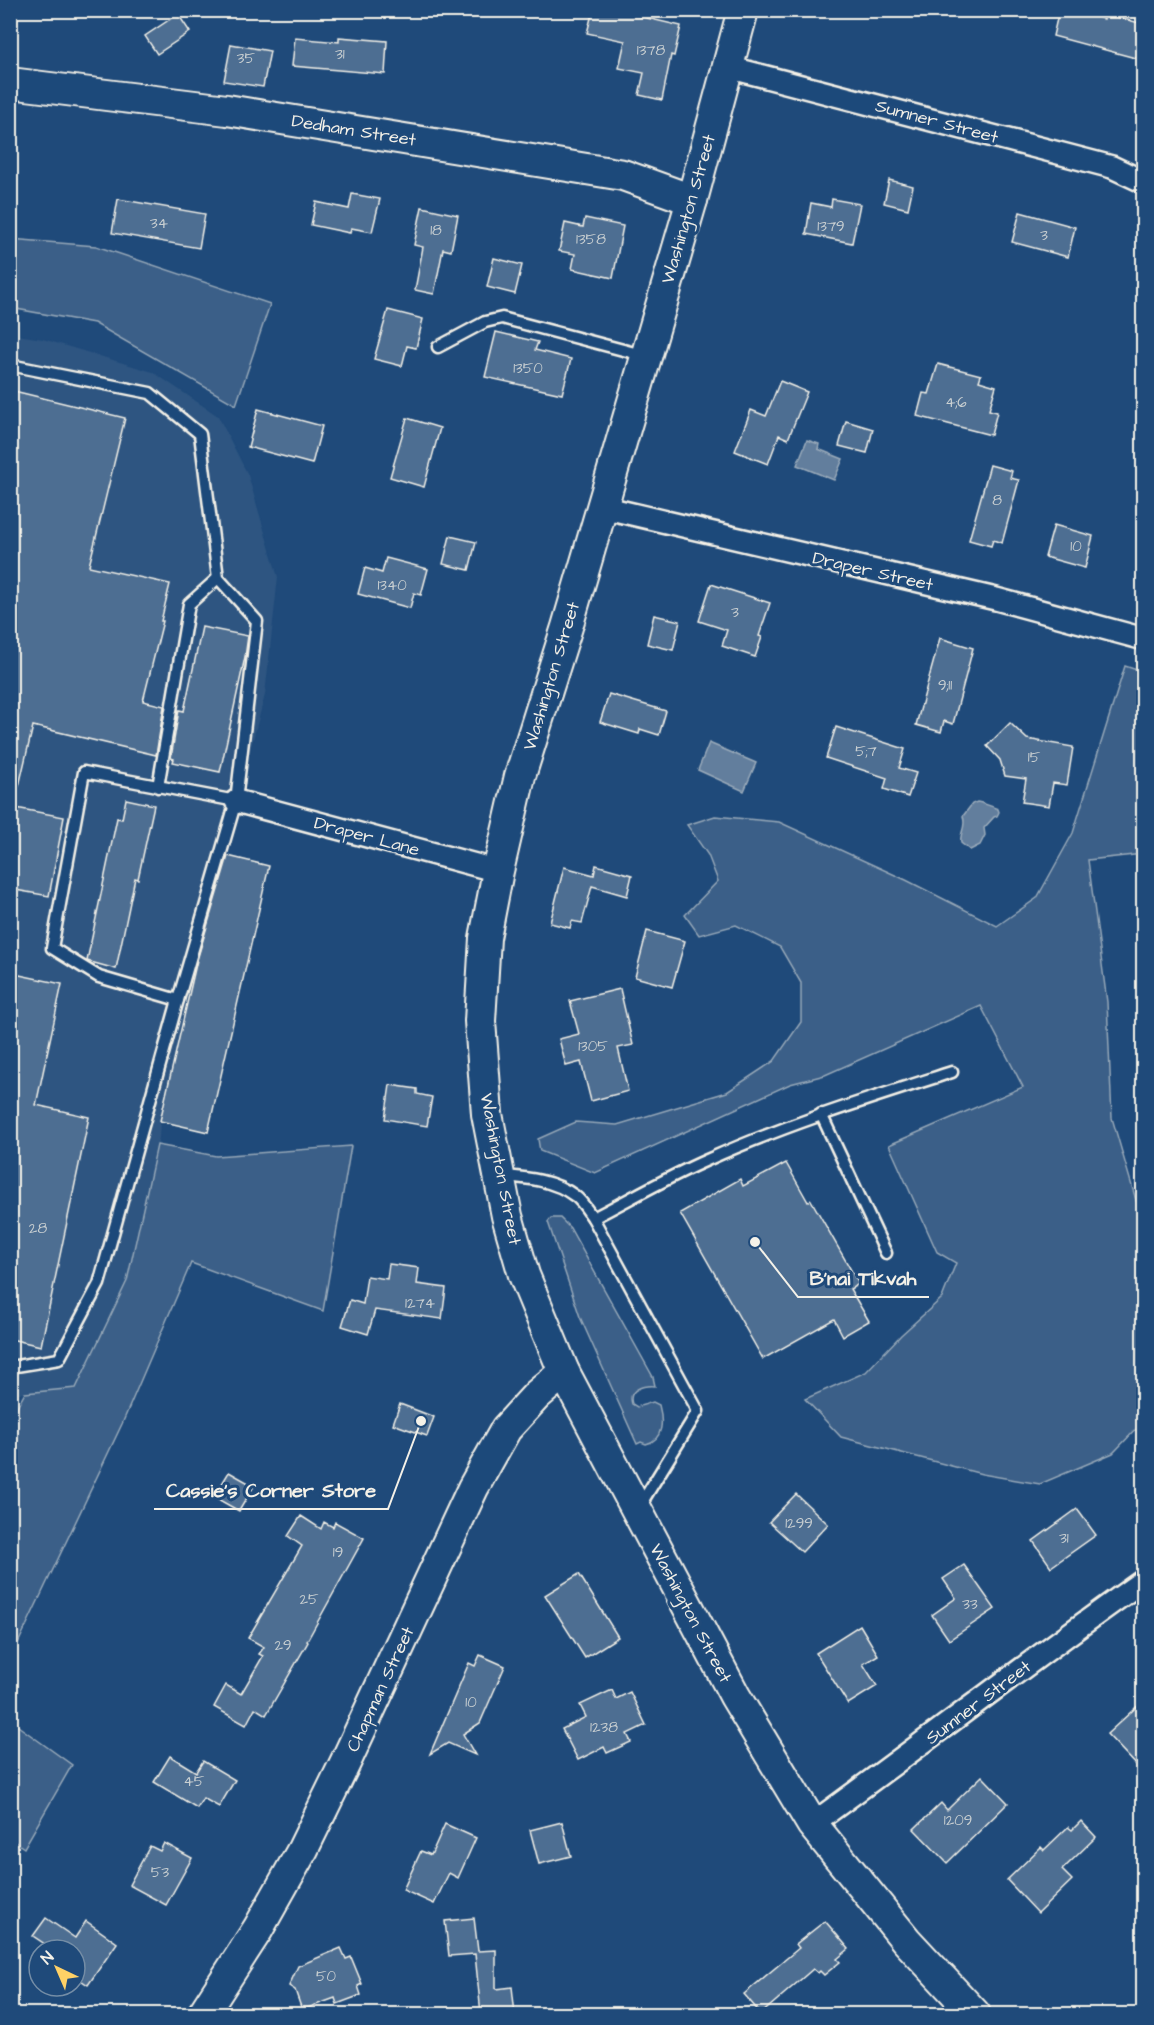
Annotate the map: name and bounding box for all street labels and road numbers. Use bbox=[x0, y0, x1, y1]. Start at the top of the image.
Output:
street label: Sumner Street bbox=[873, 93, 1002, 150]
street label: Dedham Street bbox=[290, 108, 419, 153]
street label: Washington Street bbox=[655, 131, 723, 287]
street label: Draper Street bbox=[810, 545, 936, 598]
street label: Washington Street bbox=[517, 598, 587, 754]
street label: Draper Lane bbox=[311, 810, 423, 863]
street label: Washington Street bbox=[473, 1091, 528, 1248]
street label: Washington Street bbox=[642, 1539, 738, 1688]
street label: Chapman Street bbox=[340, 1622, 421, 1756]
street label: Sumner Street bbox=[920, 1654, 1037, 1750]

